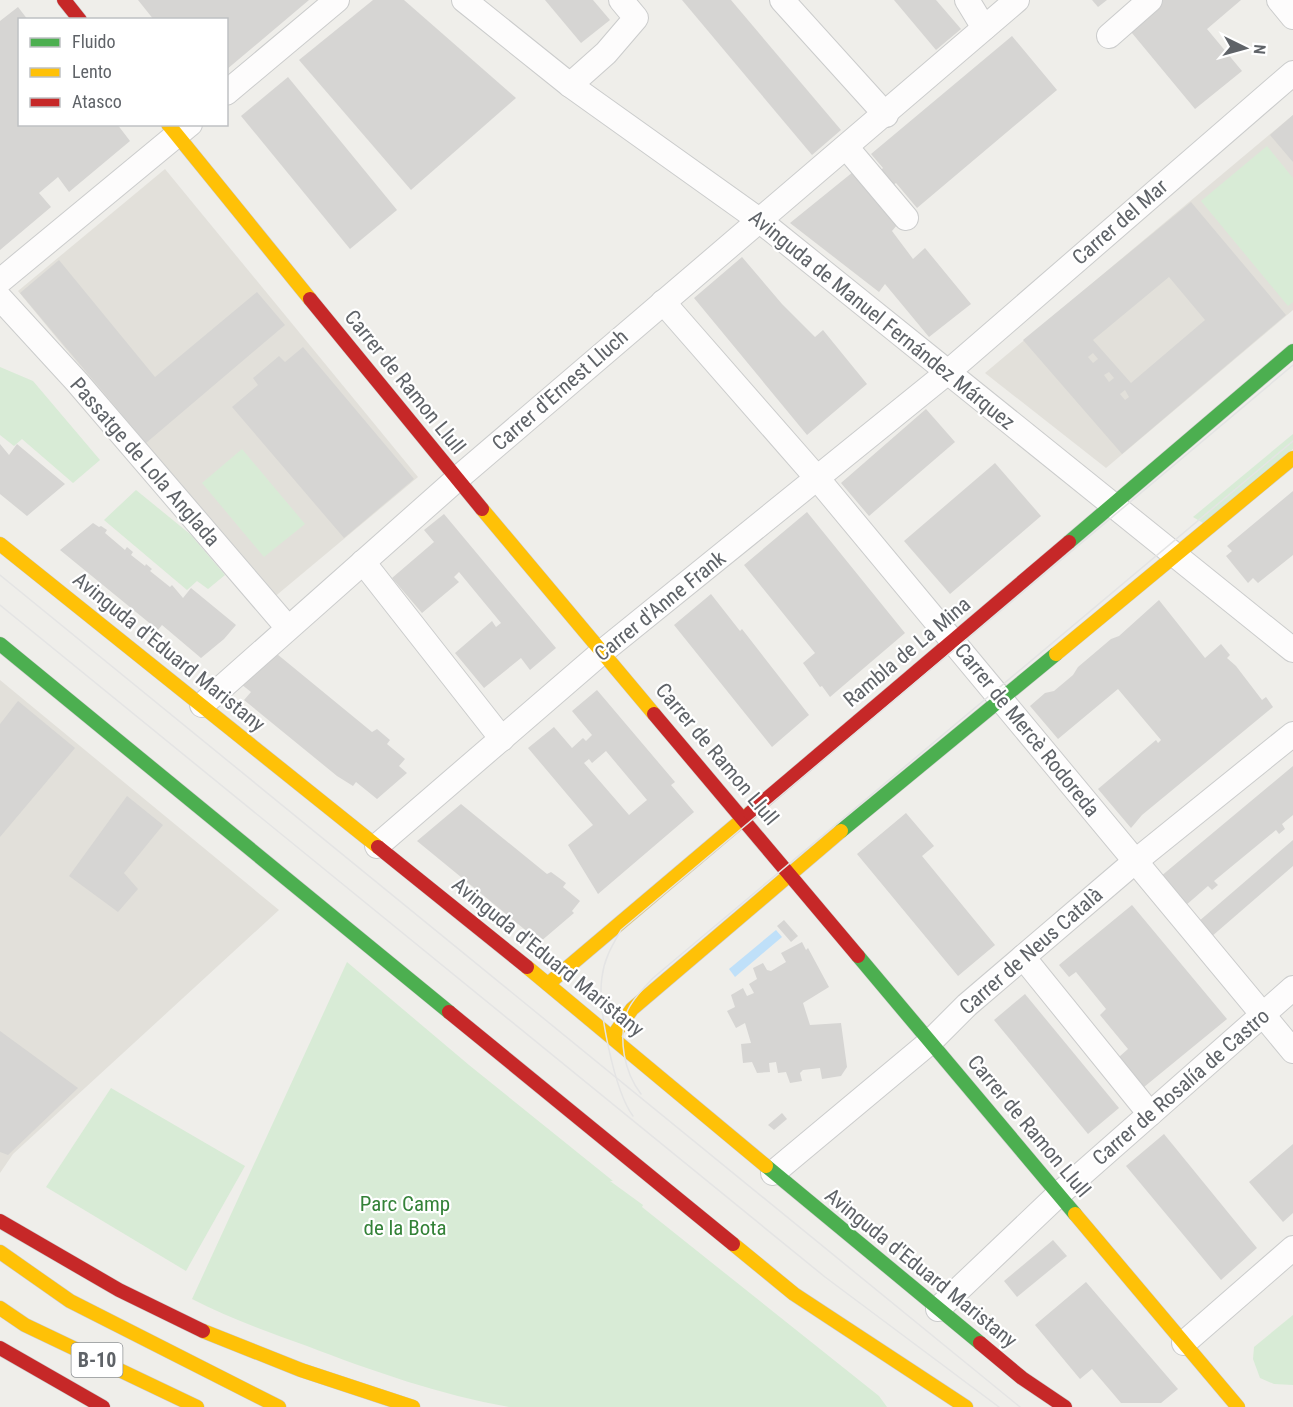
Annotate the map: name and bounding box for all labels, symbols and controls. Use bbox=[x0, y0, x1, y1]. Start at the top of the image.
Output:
legend bbox=[18, 18, 228, 126]
north arrow bbox=[1215, 18, 1275, 78]
text: Fluido bbox=[72, 31, 116, 52]
text: N bbox=[1250, 44, 1269, 55]
text: Lento bbox=[72, 61, 112, 82]
text: Atasco bbox=[72, 91, 122, 112]
street label: Carrer del Mar bbox=[1068, 174, 1172, 270]
street label: Avinguda de Manuel Fernández Márquez bbox=[744, 205, 1020, 435]
street label: Carrer de Ramon Llull bbox=[340, 305, 470, 459]
street label: Carrer d'Ernest Lluch bbox=[487, 325, 633, 455]
street label: Passatge de Lola Anglada bbox=[65, 373, 225, 551]
street label: Carrer d'Anne Frank bbox=[590, 546, 731, 666]
street label: Avinguda d'Eduard Maristany bbox=[68, 567, 270, 737]
street label: Rambla de La Mina bbox=[839, 592, 975, 712]
street label: Carrer de Mercè Rodoreda bbox=[950, 638, 1104, 822]
street label: Carrer de Ramon Llull bbox=[651, 678, 783, 830]
street label: Avinguda d'Eduard Maristany bbox=[447, 872, 649, 1042]
street label: Carrer de Neus Català bbox=[955, 882, 1107, 1020]
street label: Carrer de Rosalía de Castro bbox=[1088, 1004, 1274, 1170]
street label: Carrer de Ramon Llull bbox=[963, 1050, 1095, 1202]
street label: Avinguda d'Eduard Maristany bbox=[820, 1183, 1022, 1353]
park label: Parc Camp de la Bota bbox=[360, 1192, 450, 1240]
road number: B-10 bbox=[72, 1343, 122, 1377]

